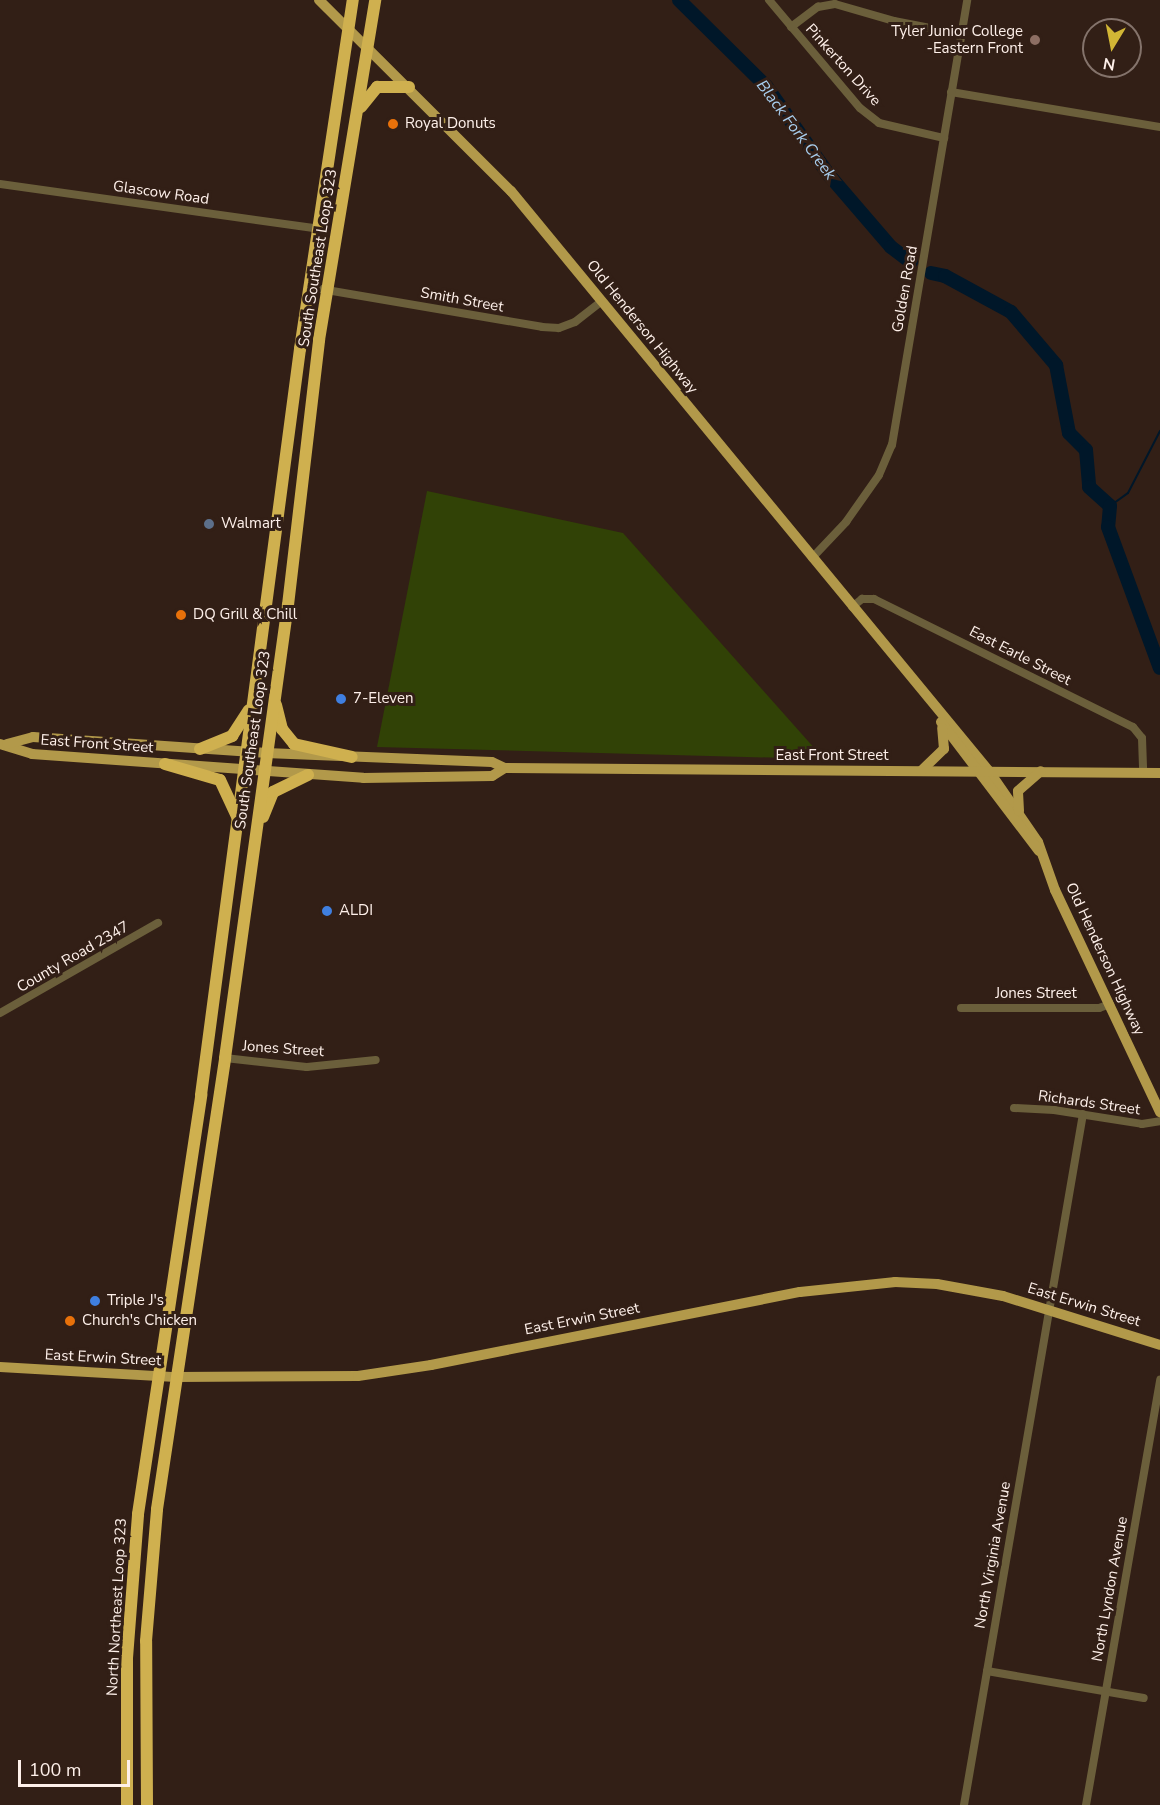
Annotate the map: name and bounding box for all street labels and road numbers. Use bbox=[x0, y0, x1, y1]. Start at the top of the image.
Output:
street label: Pinkerton Drive bbox=[802, 20, 884, 110]
street label: South Southeast Loop 323 bbox=[295, 168, 341, 348]
street label: Glascow Road bbox=[112, 177, 210, 209]
street label: Golden Road bbox=[889, 244, 921, 334]
street label: Old Henderson Highway bbox=[583, 257, 701, 397]
street label: Smith Street bbox=[419, 284, 505, 316]
street label: East Earle Street bbox=[966, 623, 1074, 689]
street label: South Southeast Loop 323 bbox=[232, 650, 274, 830]
street label: East Front Street bbox=[40, 731, 154, 757]
street label: East Front Street bbox=[775, 747, 889, 765]
street label: Old Henderson Highway bbox=[1062, 880, 1148, 1038]
street label: County Road 2347 bbox=[14, 918, 132, 996]
street label: Jones Street bbox=[995, 985, 1077, 1003]
street label: Jones Street bbox=[242, 1037, 324, 1061]
street label: Richards Street bbox=[1037, 1087, 1141, 1119]
street label: East Erwin Street bbox=[1026, 1279, 1142, 1331]
street label: East Erwin Street bbox=[523, 1299, 641, 1339]
street label: East Erwin Street bbox=[44, 1346, 162, 1370]
street label: North Virginia Avenue bbox=[971, 1480, 1015, 1630]
street label: North Lyndon Avenue bbox=[1088, 1515, 1132, 1663]
street label: North Northeast Loop 323 bbox=[103, 1517, 131, 1697]

